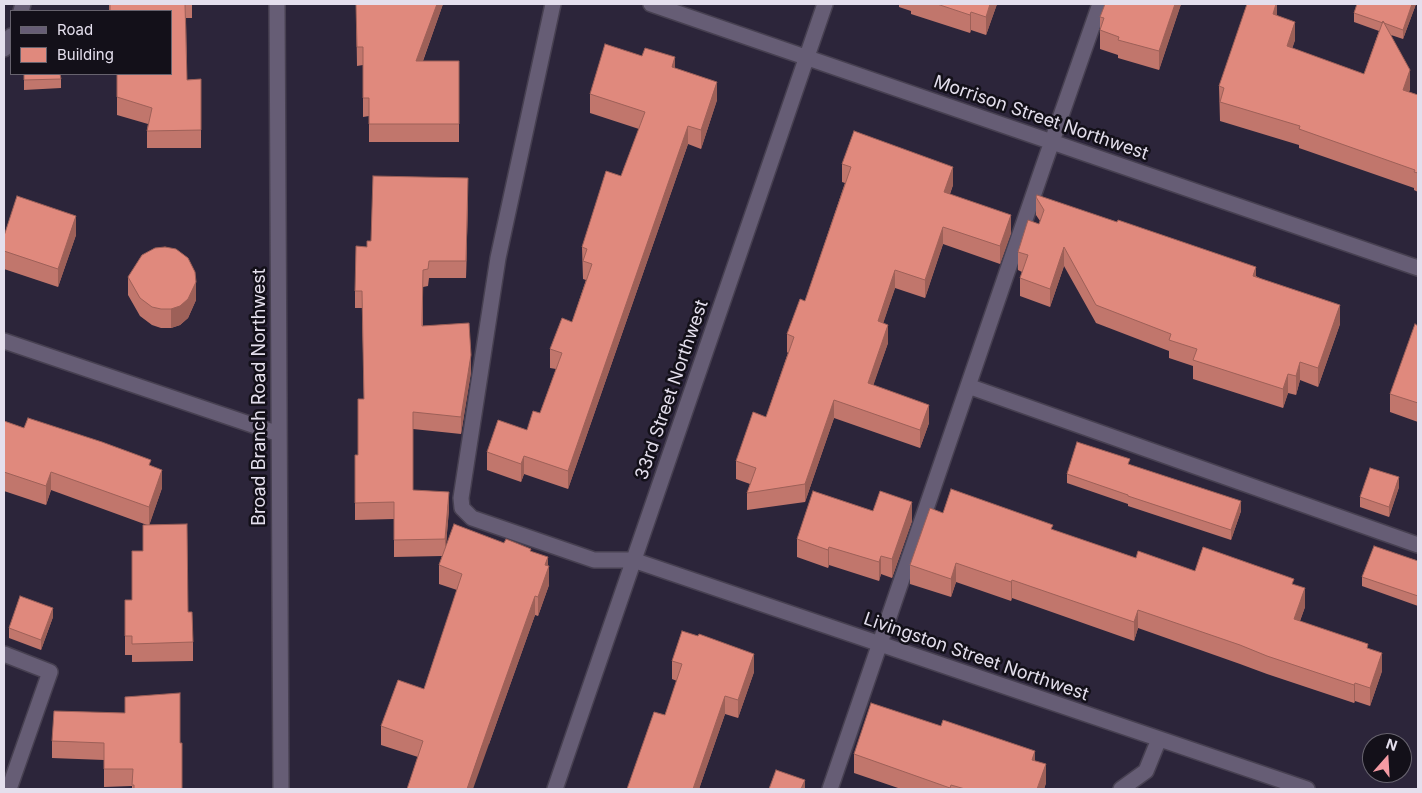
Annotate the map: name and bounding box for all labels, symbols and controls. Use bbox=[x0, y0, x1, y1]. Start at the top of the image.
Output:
legend bbox=[10, 10, 172, 75]
text: Road bbox=[57, 20, 93, 39]
text: Building bbox=[57, 45, 114, 64]
street label: Morrison Street Northwest bbox=[931, 71, 1151, 165]
street label: Broad Branch Road Northwest bbox=[249, 268, 271, 526]
street label: 33rd Street Northwest bbox=[631, 297, 713, 483]
street label: Livingston Street Northwest bbox=[861, 608, 1091, 706]
north arrow bbox=[1362, 733, 1412, 783]
text: N bbox=[1384, 735, 1400, 754]

